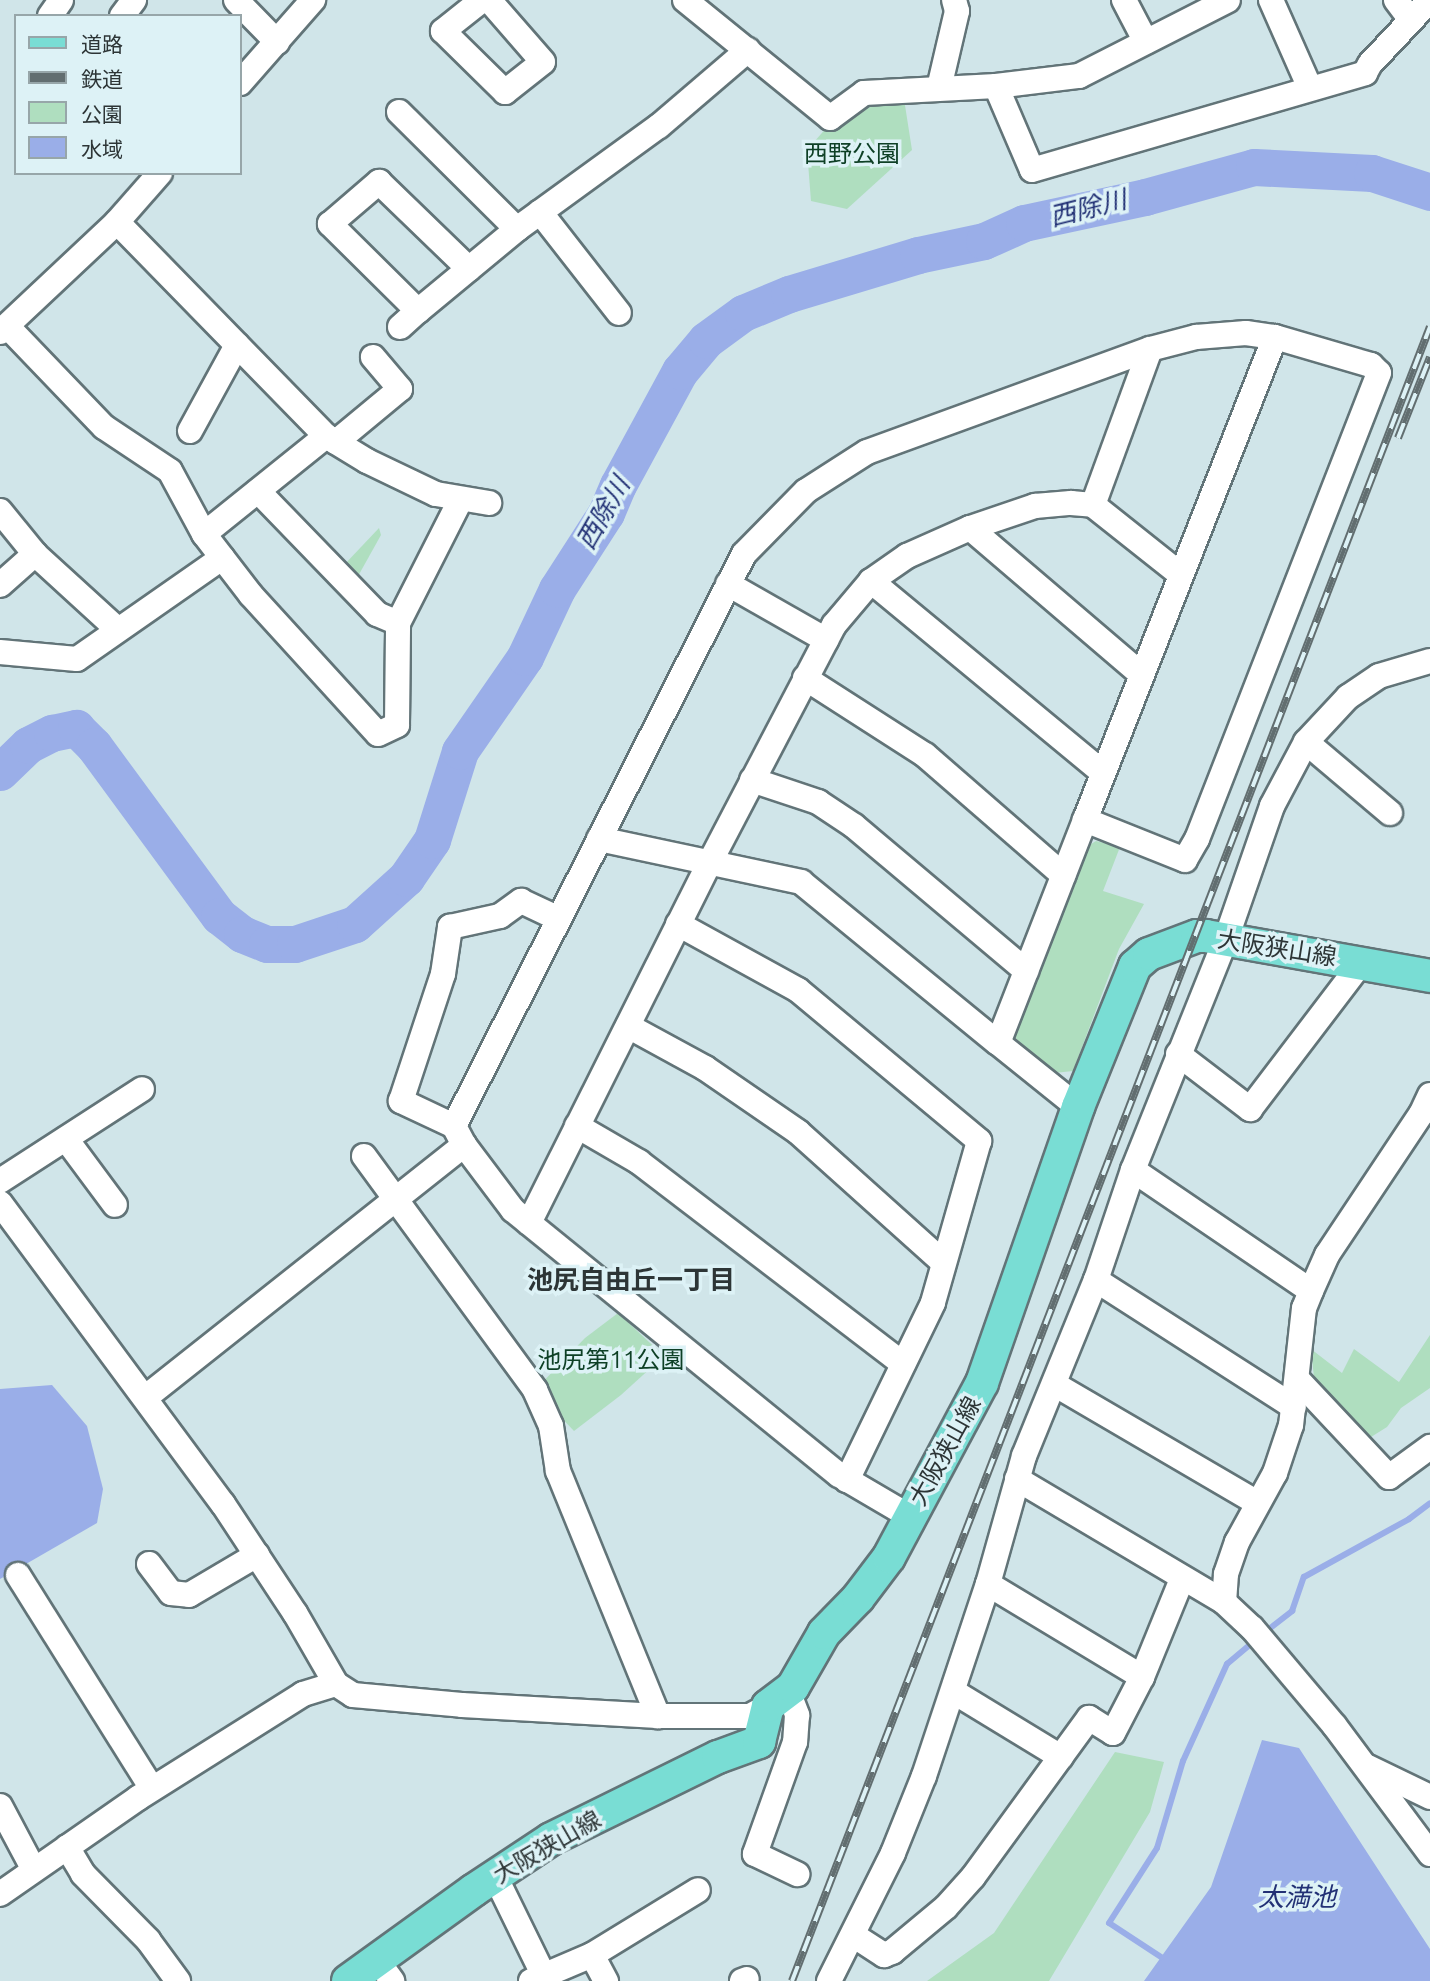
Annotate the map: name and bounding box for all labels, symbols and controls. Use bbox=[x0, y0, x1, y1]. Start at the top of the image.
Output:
legend bbox=[14, 14, 242, 175]
text: 道路 bbox=[81, 32, 123, 56]
text: 鉄道 bbox=[81, 67, 123, 91]
text: 公園 bbox=[81, 102, 123, 126]
text: 水域 bbox=[81, 137, 123, 161]
park label: 西野公園 bbox=[804, 140, 900, 168]
water label: 西除川 bbox=[1046, 183, 1130, 233]
water label: 西除川 bbox=[570, 471, 636, 555]
street label: 大阪狭山線 bbox=[1215, 924, 1339, 972]
district label: 池尻自由丘一丁目 bbox=[527, 1264, 735, 1296]
park label: 池尻第11公園 bbox=[537, 1346, 685, 1374]
street label: 大阪狭山線 bbox=[903, 1392, 987, 1510]
street label: 大阪狭山線 bbox=[488, 1805, 606, 1889]
water label: 太満池 bbox=[1258, 1881, 1336, 1913]

